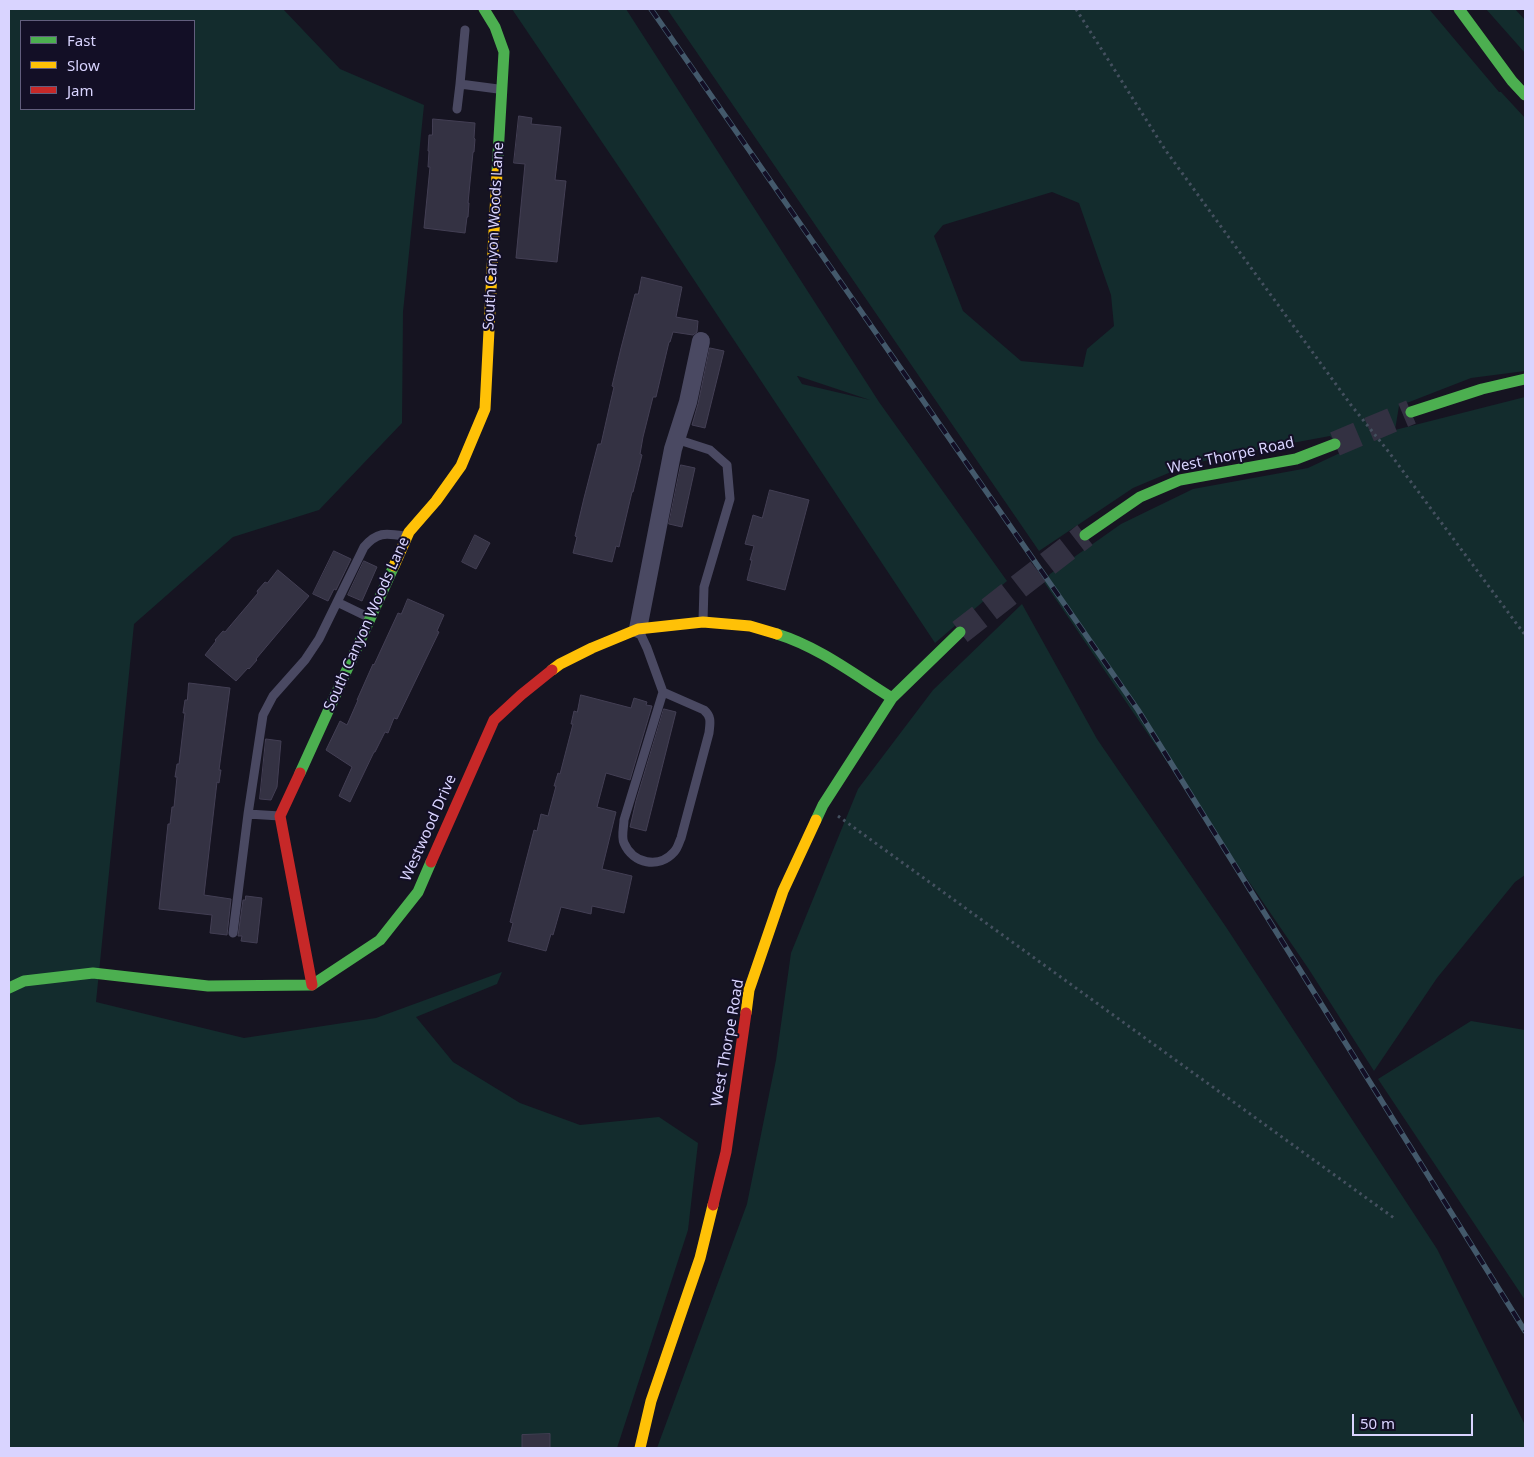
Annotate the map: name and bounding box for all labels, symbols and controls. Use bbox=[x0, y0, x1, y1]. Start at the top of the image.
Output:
legend bbox=[20, 20, 195, 110]
text: Fast bbox=[67, 30, 96, 50]
text: Slow bbox=[67, 55, 100, 75]
text: Jam bbox=[67, 80, 94, 100]
street label: South Canyon Woods Lane bbox=[480, 141, 508, 331]
street label: West Thorpe Road bbox=[1166, 434, 1296, 478]
street label: South Canyon Woods Lane bbox=[320, 534, 414, 714]
street label: Westwood Drive bbox=[397, 772, 461, 884]
street label: West Thorpe Road bbox=[708, 978, 748, 1108]
scale bar bbox=[1354, 1404, 1475, 1436]
text: 50 m bbox=[1360, 1413, 1395, 1433]

